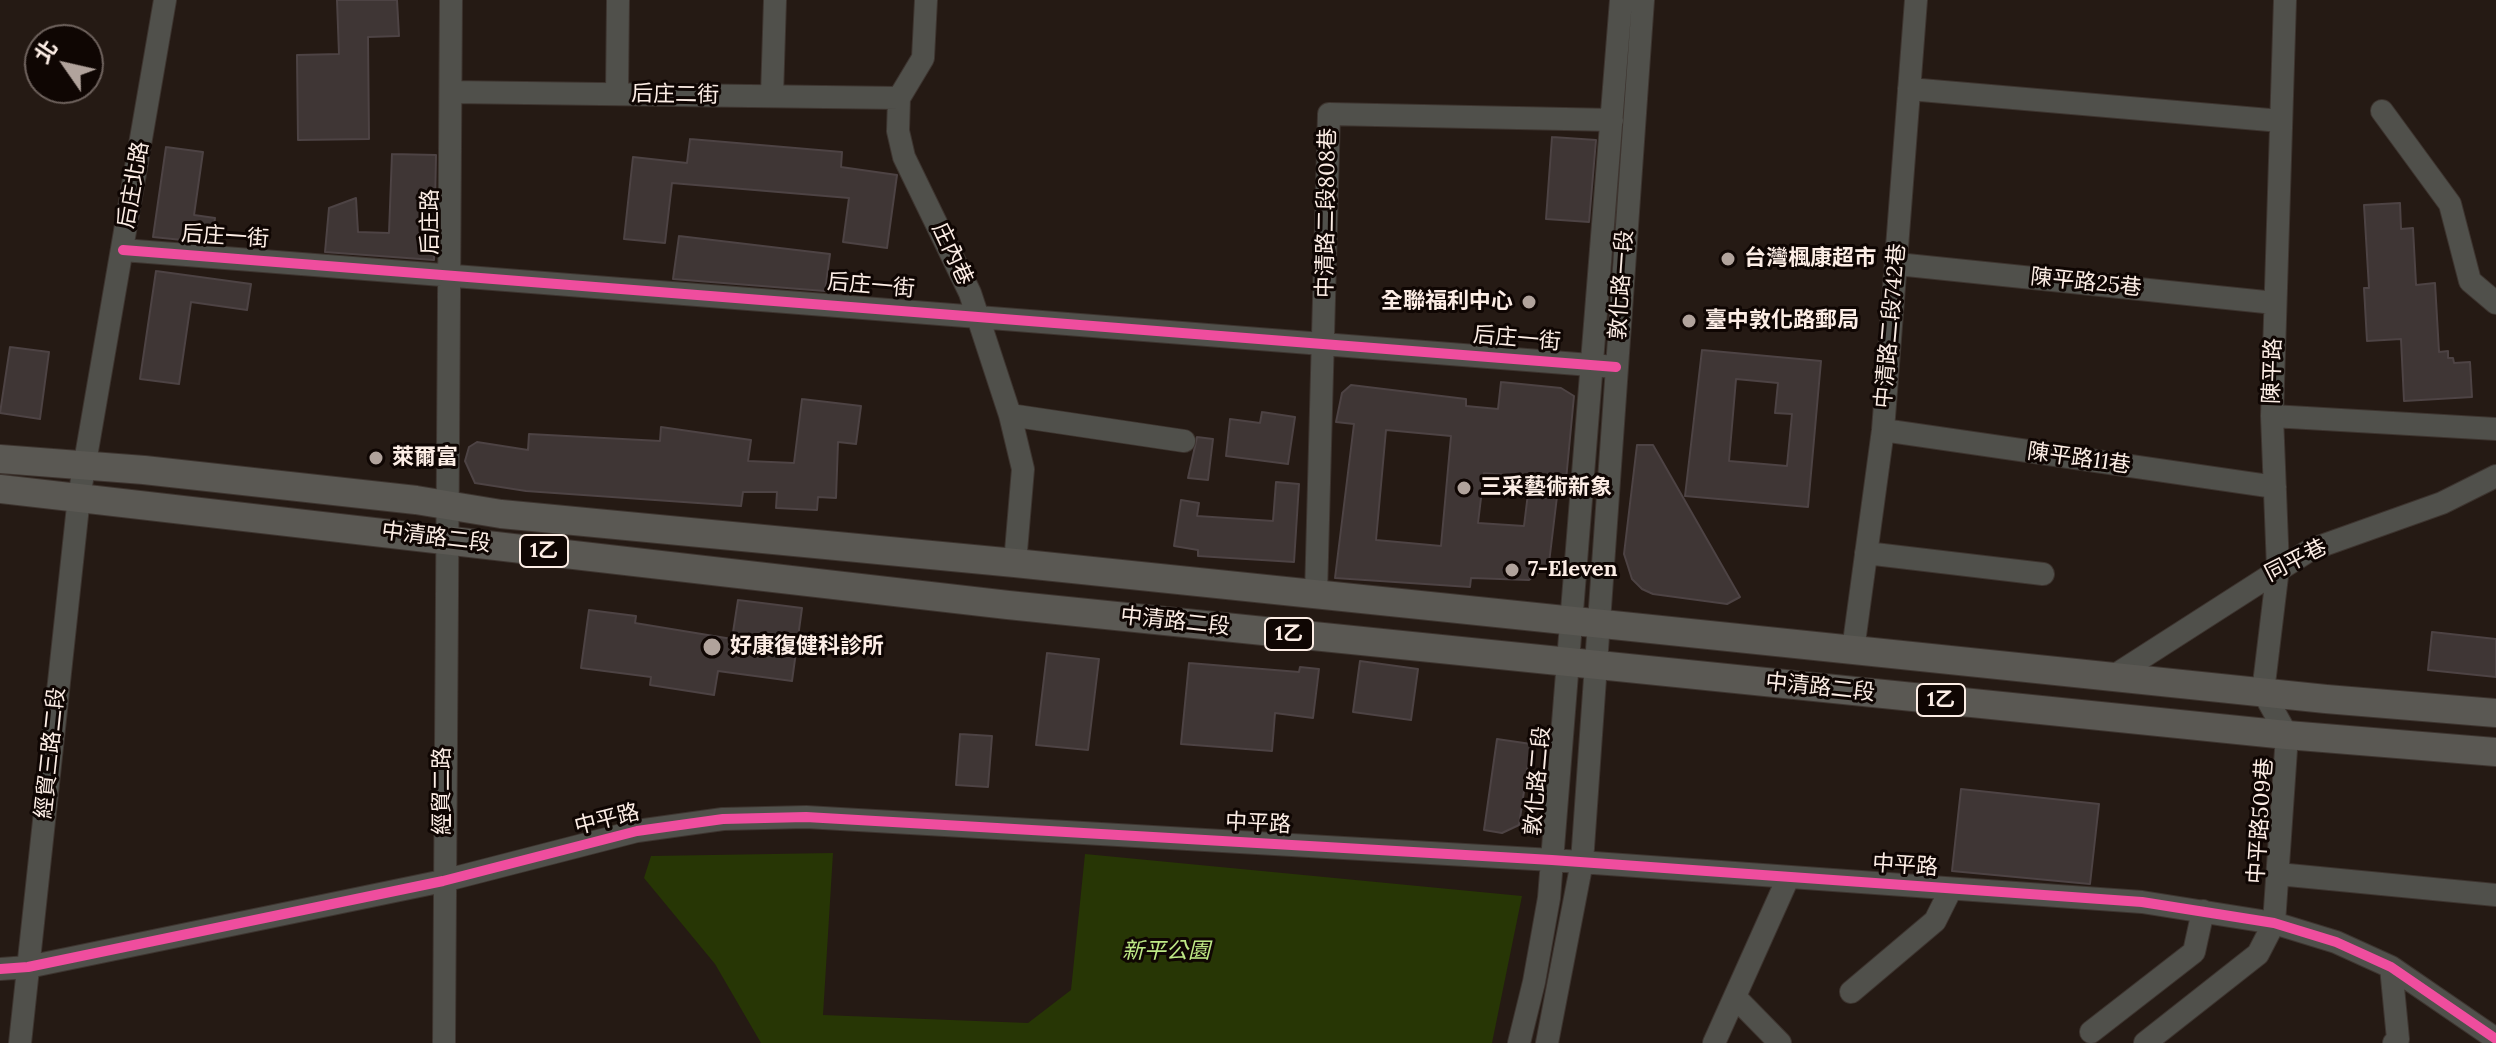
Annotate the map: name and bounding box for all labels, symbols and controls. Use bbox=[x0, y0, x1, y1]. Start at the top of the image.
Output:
north arrow bbox=[24, 24, 104, 104]
text: 北 bbox=[28, 35, 64, 69]
street label: 后庄二街 bbox=[631, 81, 719, 109]
street label: 中清路二段808巷 bbox=[1312, 128, 1342, 298]
street label: 后庄北路 bbox=[113, 139, 155, 231]
street label: 后庄路 bbox=[418, 189, 444, 255]
street label: 庄內巷 bbox=[926, 219, 978, 289]
street label: 后庄一街 bbox=[180, 221, 270, 253]
street label: 敦化路一段 bbox=[1605, 229, 1639, 341]
street label: 中清路二段742巷 bbox=[1871, 242, 1911, 410]
place label: 台灣楓康超市 bbox=[1744, 246, 1876, 272]
marker: 台灣楓康超市 bbox=[1719, 250, 1737, 268]
street label: 陳平路25巷 bbox=[2029, 264, 2143, 302]
street label: 后庄一街 bbox=[826, 269, 916, 303]
place label: 全聯福利中心 bbox=[1381, 289, 1513, 315]
marker: 全聯福利中心 bbox=[1520, 293, 1538, 311]
place label: 臺中敦化路郵局 bbox=[1705, 308, 1859, 334]
marker: 臺中敦化路郵局 bbox=[1680, 312, 1698, 330]
street label: 后庄一街 bbox=[1472, 322, 1562, 356]
street label: 陳平路 bbox=[2259, 338, 2287, 404]
street label: 陳平路11巷 bbox=[2026, 439, 2132, 479]
place label: 萊爾富 bbox=[392, 445, 458, 471]
marker: 萊爾富 bbox=[367, 449, 385, 467]
place label: 三采藝術新象 bbox=[1480, 475, 1612, 501]
marker: 三采藝術新象 bbox=[1455, 479, 1473, 497]
street label: 中清路二段 bbox=[380, 518, 492, 558]
street label: 同平巷 bbox=[2261, 534, 2331, 588]
road number: 1乙 bbox=[520, 535, 568, 567]
place label: 7-Eleven bbox=[1528, 557, 1618, 583]
marker: 7-Eleven bbox=[1503, 561, 1521, 579]
street label: 中清路二段 bbox=[1119, 603, 1231, 641]
road number: 1乙 bbox=[1265, 618, 1313, 650]
place label: 好康復健科診所 bbox=[730, 634, 884, 660]
marker: 好康復健科診所 bbox=[701, 636, 723, 658]
street label: 中清路二段 bbox=[1764, 669, 1876, 707]
road number: 1乙 bbox=[1917, 684, 1965, 716]
street label: 經貿三路二段 bbox=[31, 686, 71, 820]
street label: 敦化路二段 bbox=[1520, 725, 1556, 837]
street label: 經貿二路 bbox=[430, 747, 456, 835]
street label: 中平路509巷 bbox=[2243, 757, 2279, 885]
street label: 中平路 bbox=[572, 799, 642, 841]
street label: 中平路 bbox=[1224, 809, 1292, 839]
street label: 中平路 bbox=[1871, 851, 1939, 881]
park label: 新平公園 bbox=[1122, 939, 1210, 965]

